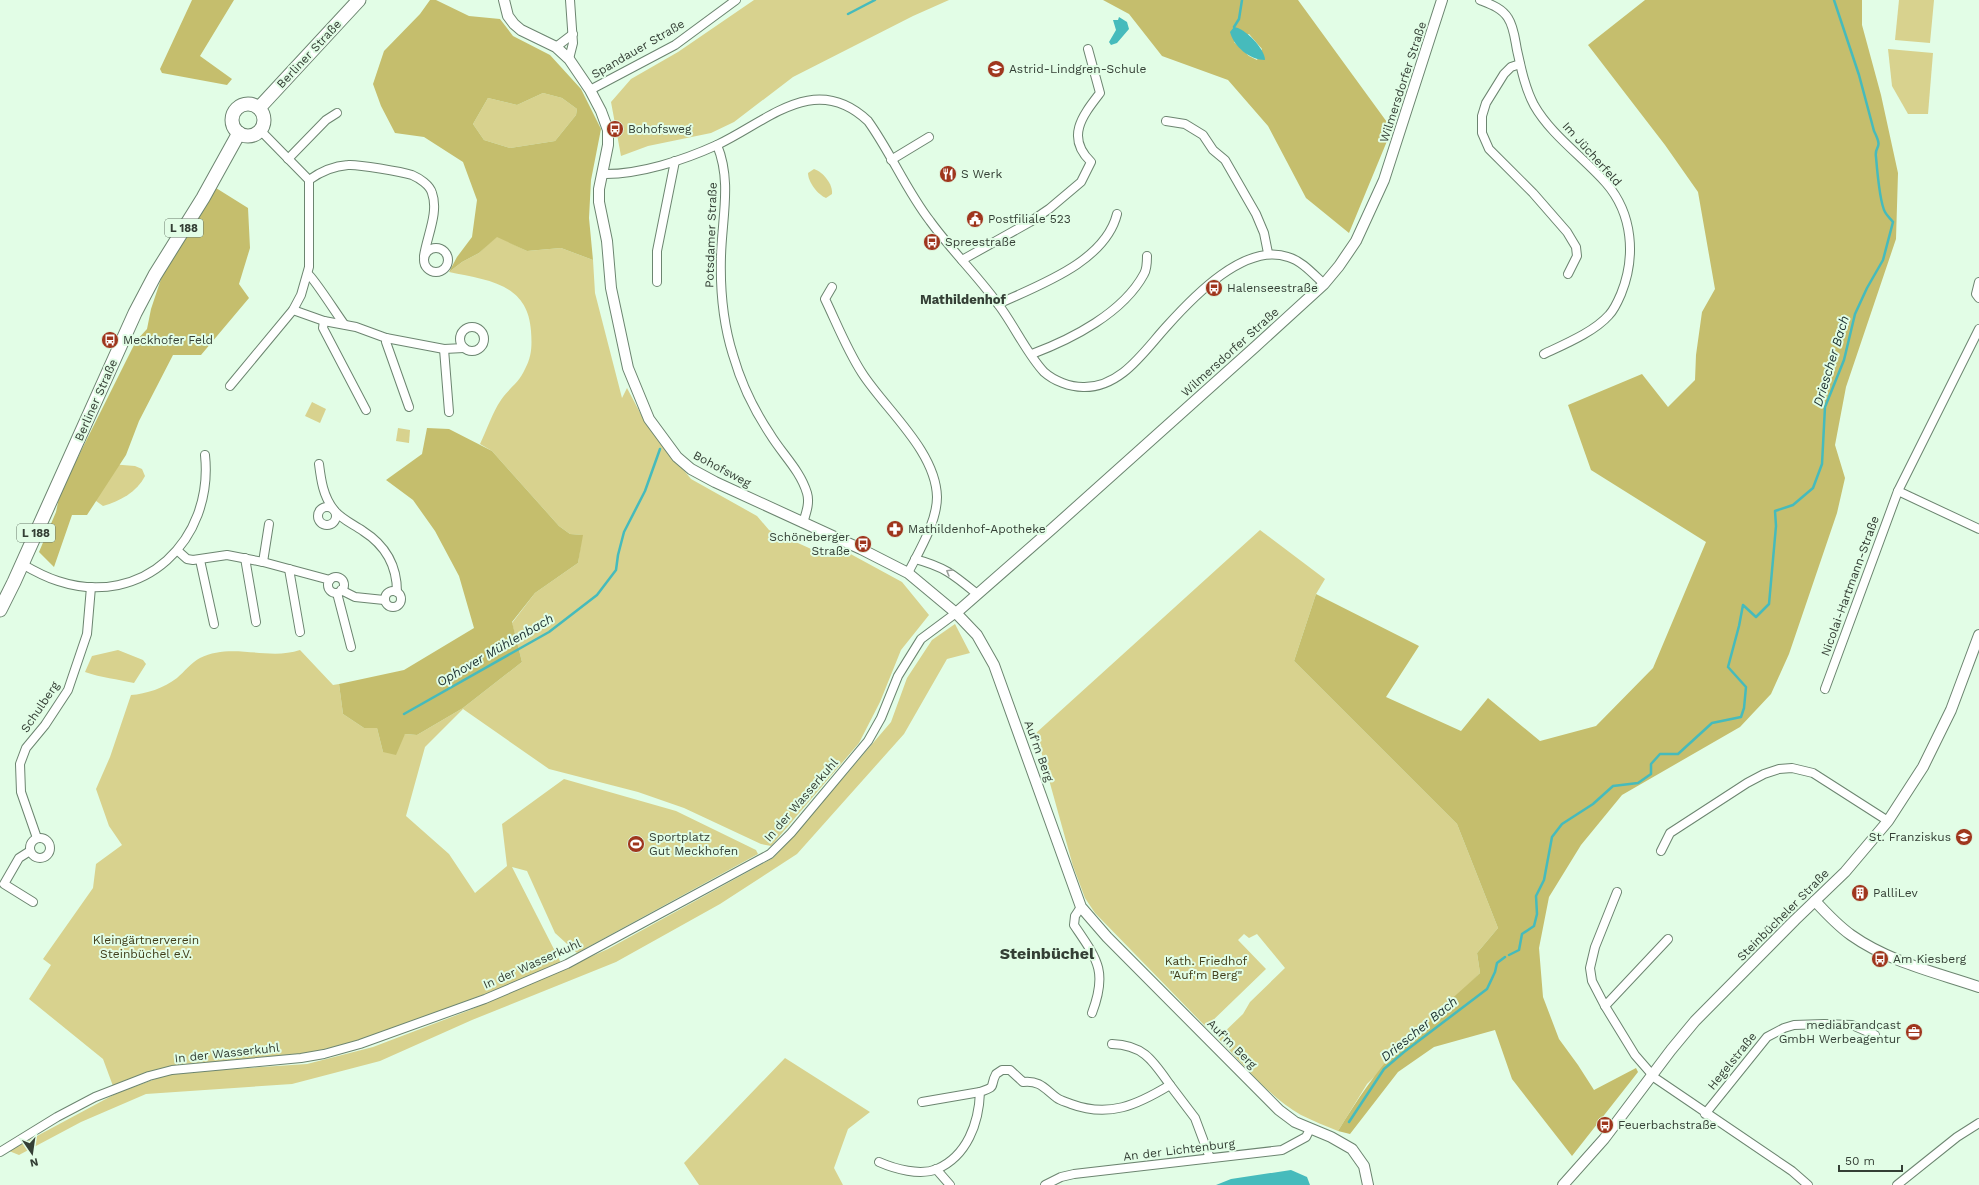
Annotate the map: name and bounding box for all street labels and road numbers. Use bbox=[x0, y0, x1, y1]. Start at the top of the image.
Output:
street label: Berliner Straße bbox=[274, 17, 344, 91]
street label: Spandauer Straße bbox=[589, 17, 687, 81]
street label: Wilmersdorfer Straße bbox=[1377, 20, 1429, 144]
street label: Im Jücherfeld bbox=[1560, 119, 1624, 189]
street label: Potsdamer Straße bbox=[702, 182, 720, 288]
road number: L 188 bbox=[165, 219, 203, 237]
street label: Wilmersdorfer Straße bbox=[1178, 305, 1282, 399]
street label: Berliner Straße bbox=[72, 357, 120, 443]
street label: Bohofsweg bbox=[691, 448, 754, 490]
street label: Nicolai-Hartmann-Straße bbox=[1818, 514, 1882, 658]
road number: L 188 bbox=[17, 524, 55, 542]
street label: Schulberg bbox=[18, 678, 62, 735]
street label: Auf'm Berg bbox=[1021, 719, 1057, 784]
street label: In der Wasserkuhl bbox=[761, 755, 841, 844]
street label: Steinbücheler Straße bbox=[1734, 866, 1832, 964]
street label: In der Wasserkuhl bbox=[481, 936, 583, 992]
street label: Auf'm Berg bbox=[1204, 1016, 1260, 1072]
street label: Hegelstraße bbox=[1705, 1029, 1759, 1093]
street label: In der Wasserkuhl bbox=[174, 1040, 281, 1065]
street label: An der Lichtenburg bbox=[1122, 1136, 1236, 1164]

